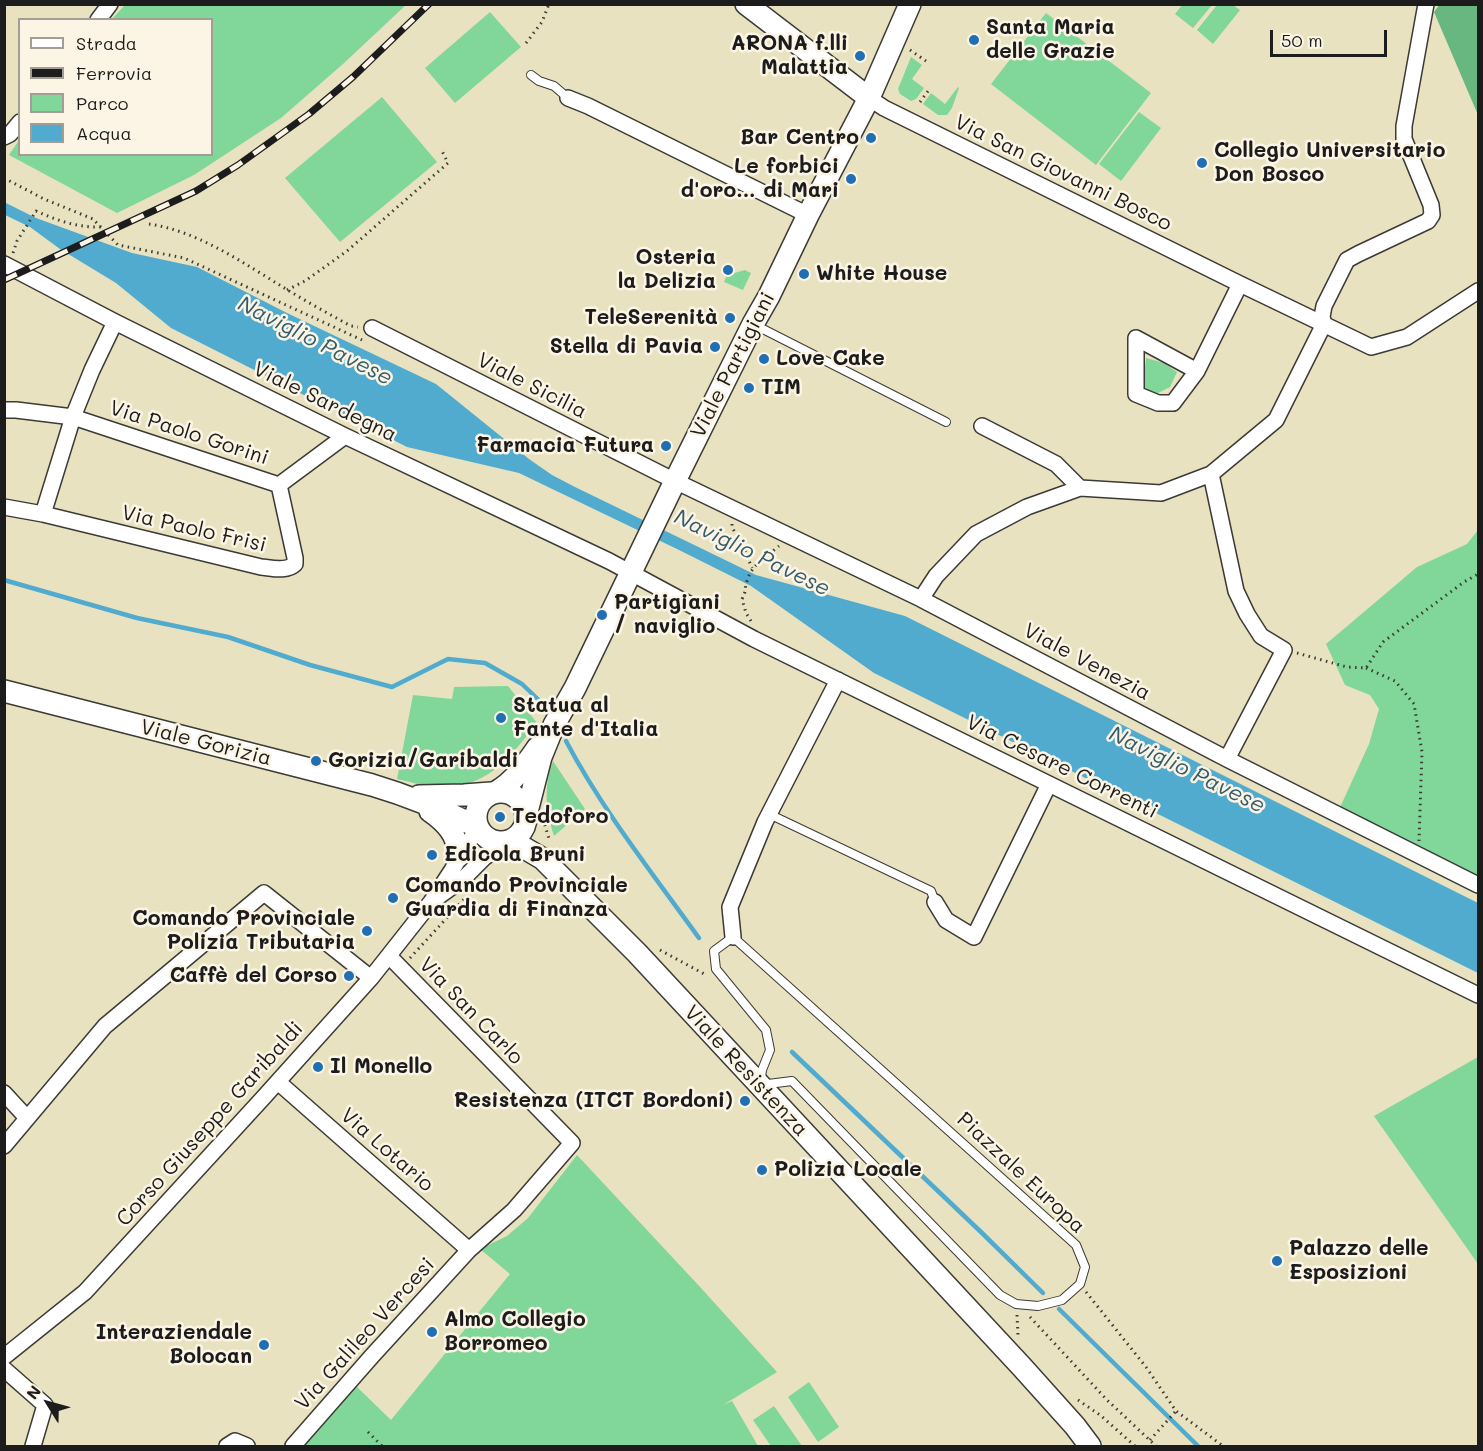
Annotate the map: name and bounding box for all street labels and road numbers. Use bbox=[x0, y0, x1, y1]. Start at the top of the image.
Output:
street label: Via San Giovanni Bosco bbox=[950, 109, 1176, 237]
street label: Viale Partigiani bbox=[685, 288, 781, 442]
street label: Viale Sicilia bbox=[473, 348, 591, 424]
street label: Viale Sardegna bbox=[249, 356, 401, 448]
street label: Via Paolo Gorini bbox=[106, 395, 272, 471]
street label: Via Paolo Frisi bbox=[119, 500, 269, 558]
street label: Viale Venezia bbox=[1019, 618, 1155, 706]
street label: Via Cesare Correnti bbox=[962, 710, 1162, 824]
street label: Viale Gorizia bbox=[138, 715, 274, 771]
street label: Via San Carlo bbox=[414, 952, 528, 1070]
street label: Viale Resistenza bbox=[679, 1000, 813, 1142]
street label: Corso Giuseppe Garibaldi bbox=[111, 1016, 309, 1232]
street label: Via Lotario bbox=[335, 1103, 439, 1197]
street label: Piazzale Europa bbox=[952, 1107, 1090, 1239]
street label: Via Galileo Vercesi bbox=[290, 1253, 440, 1415]

